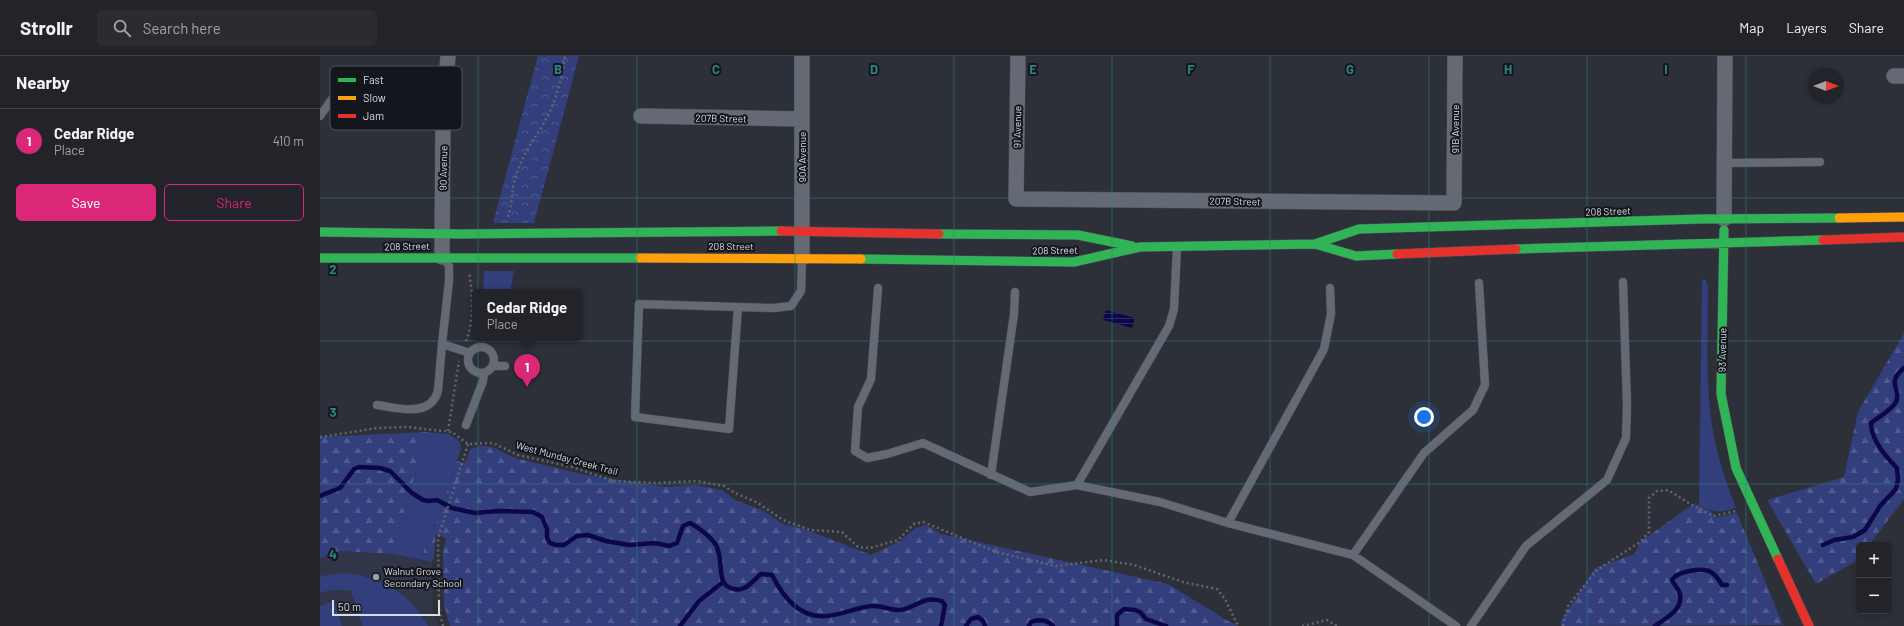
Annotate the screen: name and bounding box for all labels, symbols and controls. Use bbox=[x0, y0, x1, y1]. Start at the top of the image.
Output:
search box bbox=[97, 10, 377, 46]
text: Strollr bbox=[20, 16, 73, 39]
icon: search bbox=[111, 17, 133, 39]
text: Search here bbox=[143, 19, 221, 37]
text: Map bbox=[1739, 19, 1764, 36]
text: Layers bbox=[1786, 19, 1827, 36]
text: Share bbox=[1849, 19, 1884, 36]
text: B bbox=[554, 61, 562, 77]
text: C bbox=[712, 61, 720, 77]
text: D bbox=[870, 61, 878, 77]
text: E bbox=[1029, 61, 1037, 77]
text: F bbox=[1187, 61, 1195, 77]
text: G bbox=[1346, 61, 1354, 77]
text: H bbox=[1504, 61, 1512, 77]
text: I bbox=[1664, 61, 1668, 77]
legend bbox=[330, 66, 462, 130]
north arrow bbox=[1808, 68, 1844, 104]
text: Nearby bbox=[16, 72, 70, 92]
text: Fast bbox=[363, 73, 384, 86]
text: Slow bbox=[363, 91, 386, 104]
street label: 91B Avenue bbox=[1449, 105, 1461, 153]
street label: 91 Avenue bbox=[1011, 106, 1023, 148]
text: Jam bbox=[363, 109, 384, 122]
street label: 207B Street bbox=[695, 112, 747, 124]
text: Cedar Ridge bbox=[54, 124, 135, 142]
street label: 90A Avenue bbox=[796, 132, 808, 182]
text: 1 bbox=[27, 133, 31, 149]
text: 410 m bbox=[273, 133, 304, 149]
text: Place bbox=[54, 142, 85, 158]
street label: 90 Avenue bbox=[437, 146, 449, 190]
button: Save bbox=[16, 184, 156, 221]
button: Share bbox=[164, 184, 304, 221]
street label: 207B Street bbox=[1209, 195, 1261, 207]
street label: 208 Street bbox=[1585, 204, 1631, 218]
street label: 208 Street bbox=[384, 240, 430, 252]
street label: 208 Street bbox=[708, 240, 754, 252]
street label: 208 Street bbox=[1032, 244, 1078, 256]
text: 2 bbox=[329, 261, 337, 277]
popup bbox=[472, 289, 582, 341]
text: Cedar Ridge bbox=[487, 298, 567, 316]
text: Place bbox=[487, 316, 518, 332]
street label: 93 Avenue bbox=[1716, 328, 1728, 372]
pin: 1 bbox=[514, 354, 540, 387]
text: 3 bbox=[329, 404, 337, 420]
your location bbox=[1414, 407, 1434, 427]
street label: West Munday Creek Trail bbox=[515, 439, 619, 477]
map controls bbox=[1856, 542, 1892, 614]
button: + bbox=[1856, 542, 1892, 578]
text: 4 bbox=[329, 546, 337, 562]
place label: Walnut Grove Secondary School bbox=[384, 565, 462, 589]
marker: Walnut Grove Secondary School bbox=[371, 572, 381, 582]
button: − bbox=[1856, 578, 1892, 614]
scale bar bbox=[332, 598, 440, 617]
text: 50 m bbox=[338, 600, 361, 613]

